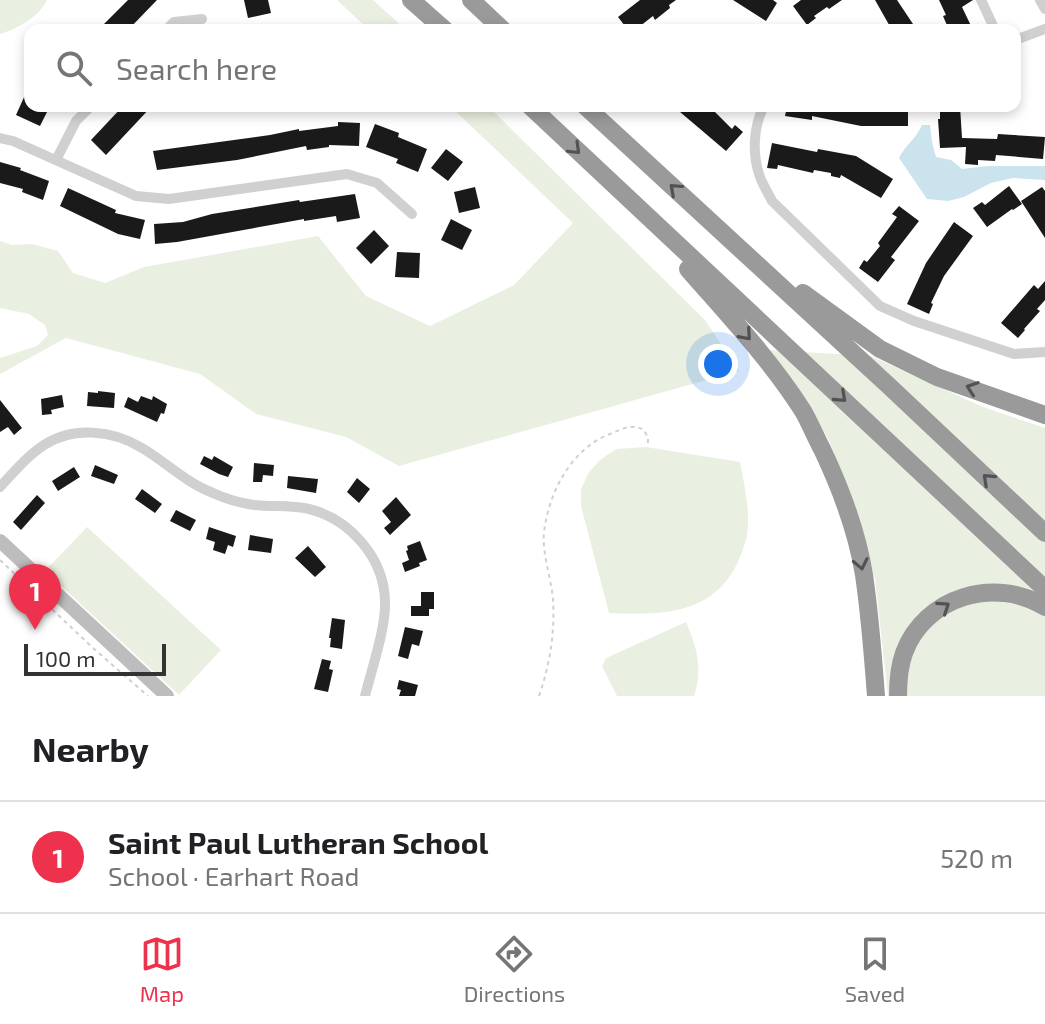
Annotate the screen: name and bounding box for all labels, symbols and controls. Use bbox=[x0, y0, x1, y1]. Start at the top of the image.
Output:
search box bbox=[24, 24, 1021, 112]
icon: search bbox=[52, 46, 96, 90]
text: Search here bbox=[116, 50, 277, 86]
one-way arrow bbox=[566, 140, 580, 154]
one-way arrow bbox=[669, 184, 684, 199]
one-way arrow bbox=[736, 325, 751, 340]
your location bbox=[698, 344, 738, 384]
one-way arrow bbox=[965, 382, 979, 398]
one-way arrow bbox=[832, 388, 847, 402]
one-way arrow bbox=[983, 474, 997, 489]
one-way arrow bbox=[852, 557, 869, 571]
pin: 1 bbox=[9, 564, 61, 630]
one-way arrow bbox=[936, 602, 950, 617]
scale bar bbox=[24, 640, 166, 676]
text: 100 m bbox=[36, 645, 95, 671]
text: Nearby bbox=[32, 728, 149, 769]
text: Saint Paul Lutheran School bbox=[108, 824, 488, 860]
text: 1 bbox=[52, 842, 64, 873]
text: 520 m bbox=[940, 842, 1013, 873]
text: School · Earhart Road bbox=[108, 860, 359, 891]
tab: Map bbox=[140, 932, 184, 1006]
tab: Directions bbox=[464, 932, 565, 1006]
tab: Saved bbox=[845, 932, 905, 1006]

